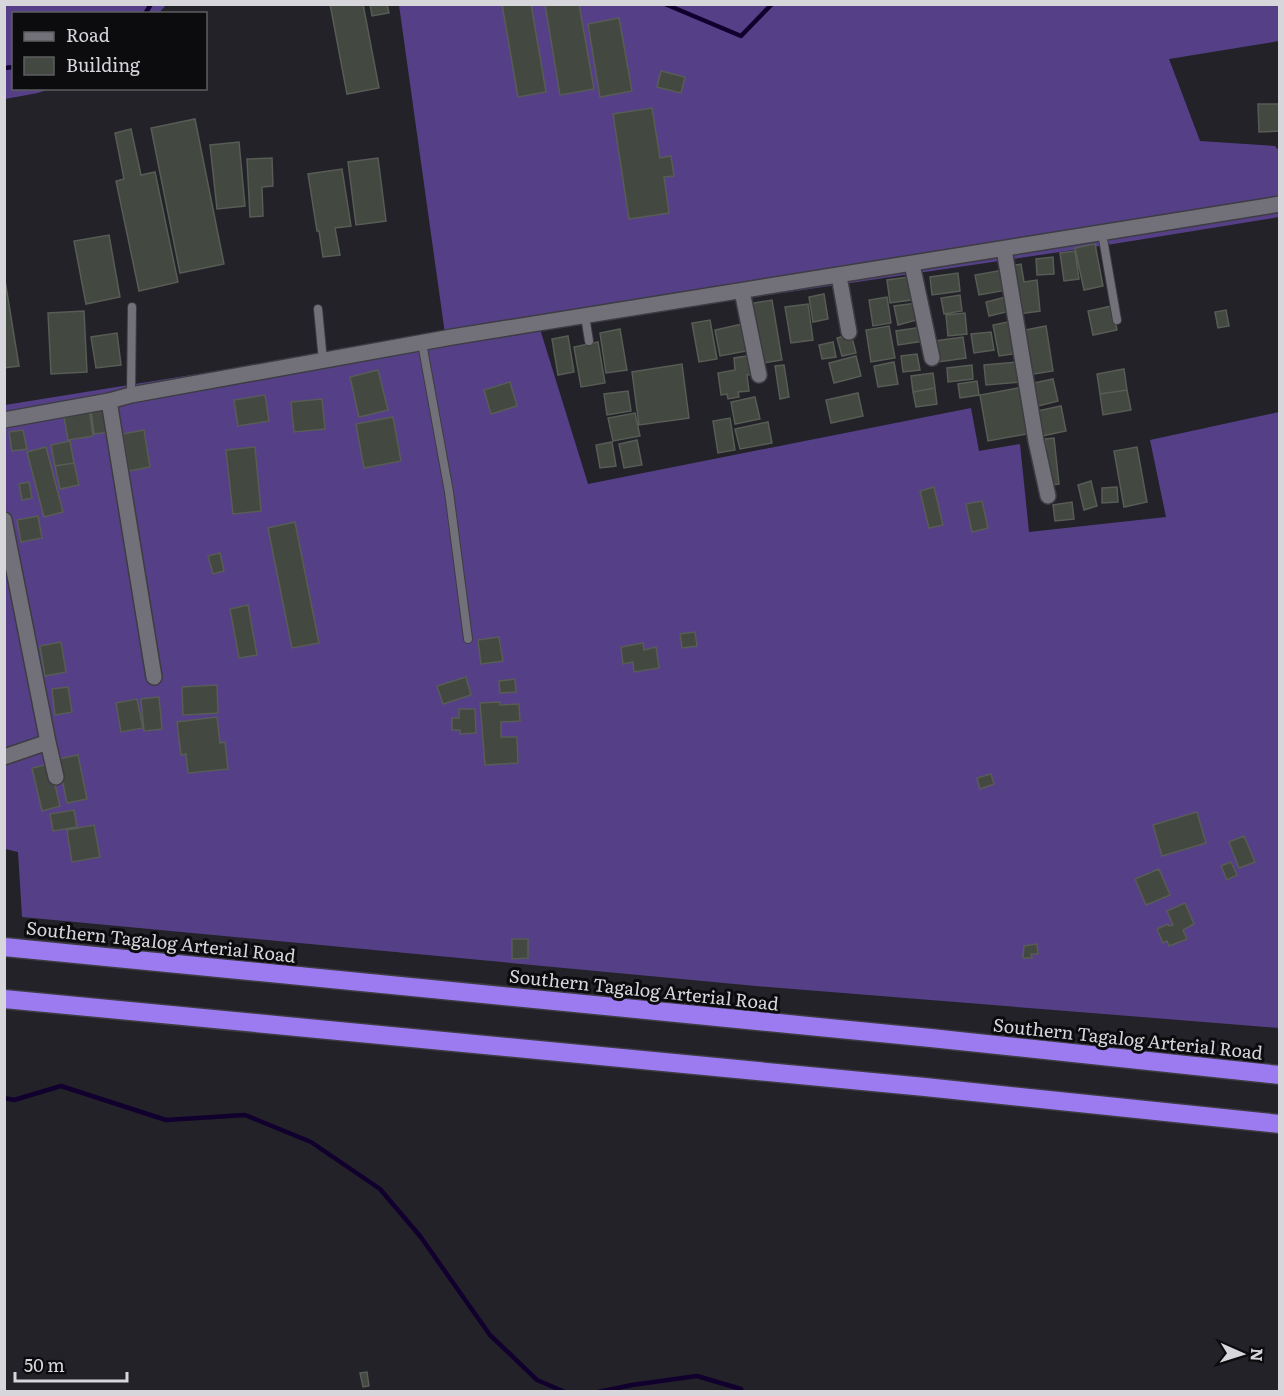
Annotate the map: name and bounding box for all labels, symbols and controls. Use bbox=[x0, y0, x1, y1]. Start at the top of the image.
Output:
legend bbox=[12, 12, 207, 90]
text: Road bbox=[66, 21, 110, 48]
text: Building bbox=[66, 51, 141, 78]
street label: Southern Tagalog Arterial Road bbox=[25, 913, 297, 969]
street label: Southern Tagalog Arterial Road bbox=[508, 961, 780, 1017]
street label: Southern Tagalog Arterial Road bbox=[992, 1010, 1264, 1066]
north arrow bbox=[1212, 1324, 1272, 1384]
scale bar bbox=[15, 1345, 128, 1383]
text: N bbox=[1246, 1347, 1270, 1362]
text: 50 m bbox=[24, 1351, 65, 1378]

